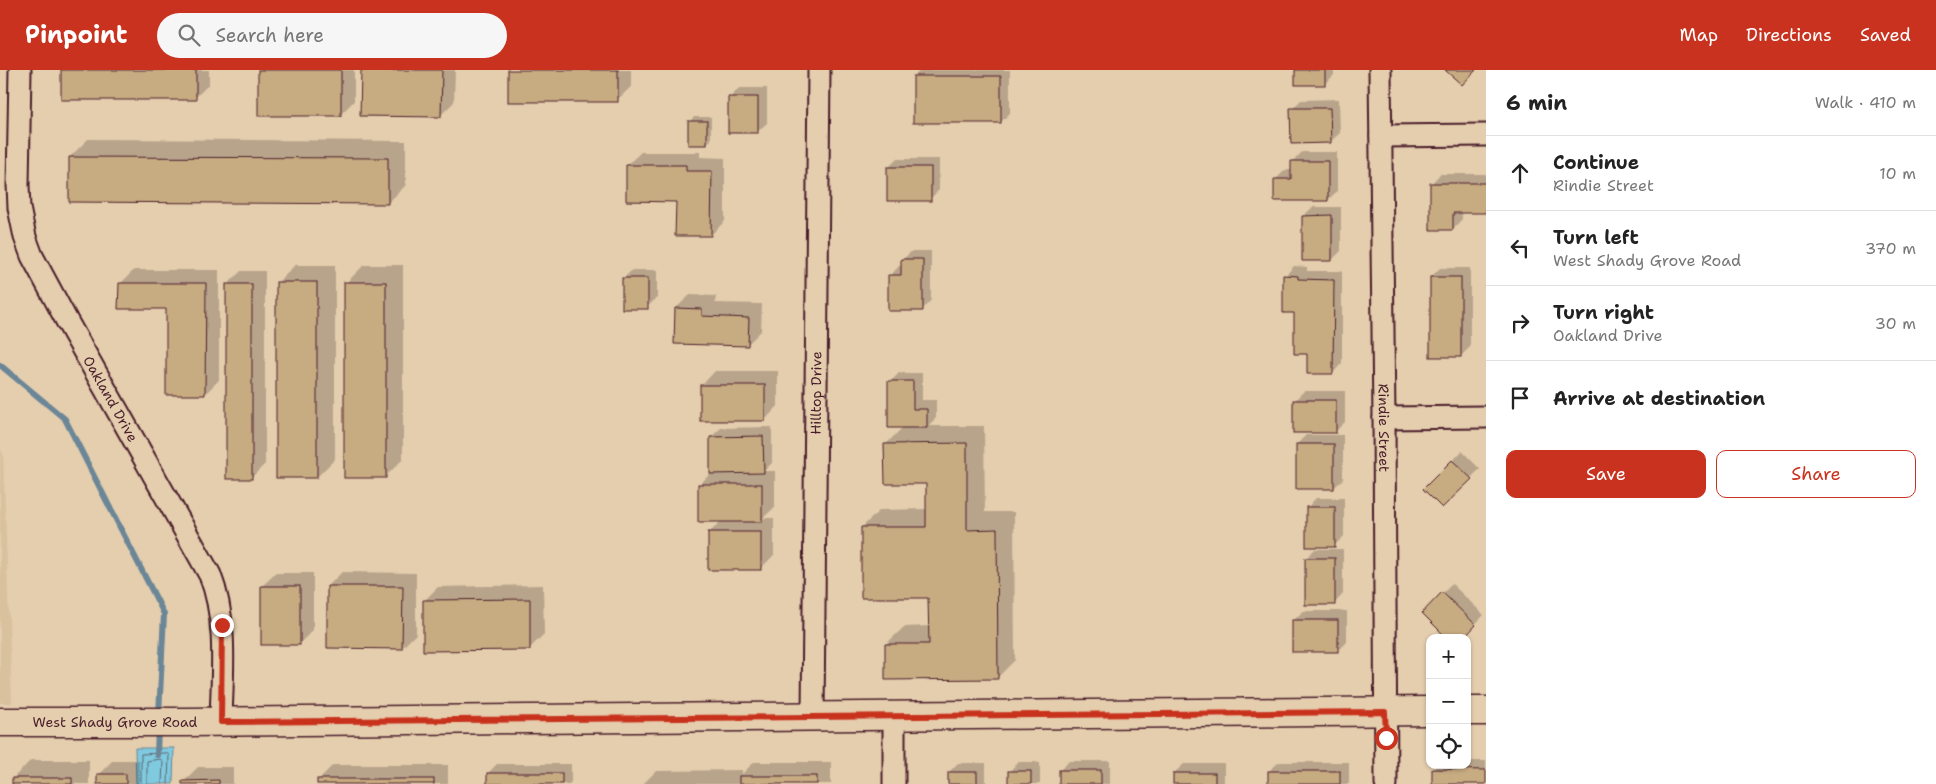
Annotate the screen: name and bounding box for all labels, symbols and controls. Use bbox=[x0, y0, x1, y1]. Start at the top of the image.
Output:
search box bbox=[157, 13, 507, 58]
text: Pinpoint bbox=[25, 19, 127, 51]
icon: search bbox=[175, 21, 203, 49]
text: Search here bbox=[215, 23, 324, 48]
text: Map bbox=[1680, 23, 1718, 47]
text: Directions bbox=[1746, 23, 1832, 47]
text: Saved bbox=[1860, 23, 1911, 47]
text: 6 min bbox=[1506, 89, 1567, 117]
text: Walk · 410 m bbox=[1815, 92, 1916, 113]
text: Continue bbox=[1553, 150, 1639, 175]
icon: ahead bbox=[1506, 159, 1534, 187]
text: 10 m bbox=[1879, 163, 1916, 184]
text: Rindie Street bbox=[1553, 175, 1654, 196]
text: Turn left bbox=[1553, 225, 1639, 250]
icon: left bbox=[1506, 234, 1534, 262]
text: 370 m bbox=[1865, 238, 1916, 259]
text: West Shady Grove Road bbox=[1553, 250, 1741, 271]
text: Turn right bbox=[1553, 300, 1654, 325]
icon: right bbox=[1506, 309, 1534, 337]
text: 30 m bbox=[1875, 313, 1916, 334]
text: Oakland Drive bbox=[1553, 325, 1663, 346]
street label: Hilltop Drive bbox=[807, 351, 825, 435]
street label: Oakland Drive bbox=[79, 353, 142, 445]
street label: Rindie Street bbox=[1375, 384, 1393, 472]
icon: arrive bbox=[1506, 384, 1534, 412]
text: Arrive at destination bbox=[1553, 386, 1765, 411]
button: Save bbox=[1506, 450, 1706, 498]
button: Share bbox=[1716, 450, 1916, 498]
route end bbox=[211, 614, 234, 637]
map controls bbox=[1426, 634, 1471, 769]
button: + bbox=[1426, 634, 1471, 679]
button: − bbox=[1426, 679, 1471, 724]
street label: West Shady Grove Road bbox=[33, 713, 198, 731]
button: locate bbox=[1426, 724, 1471, 769]
route start bbox=[1375, 727, 1398, 750]

